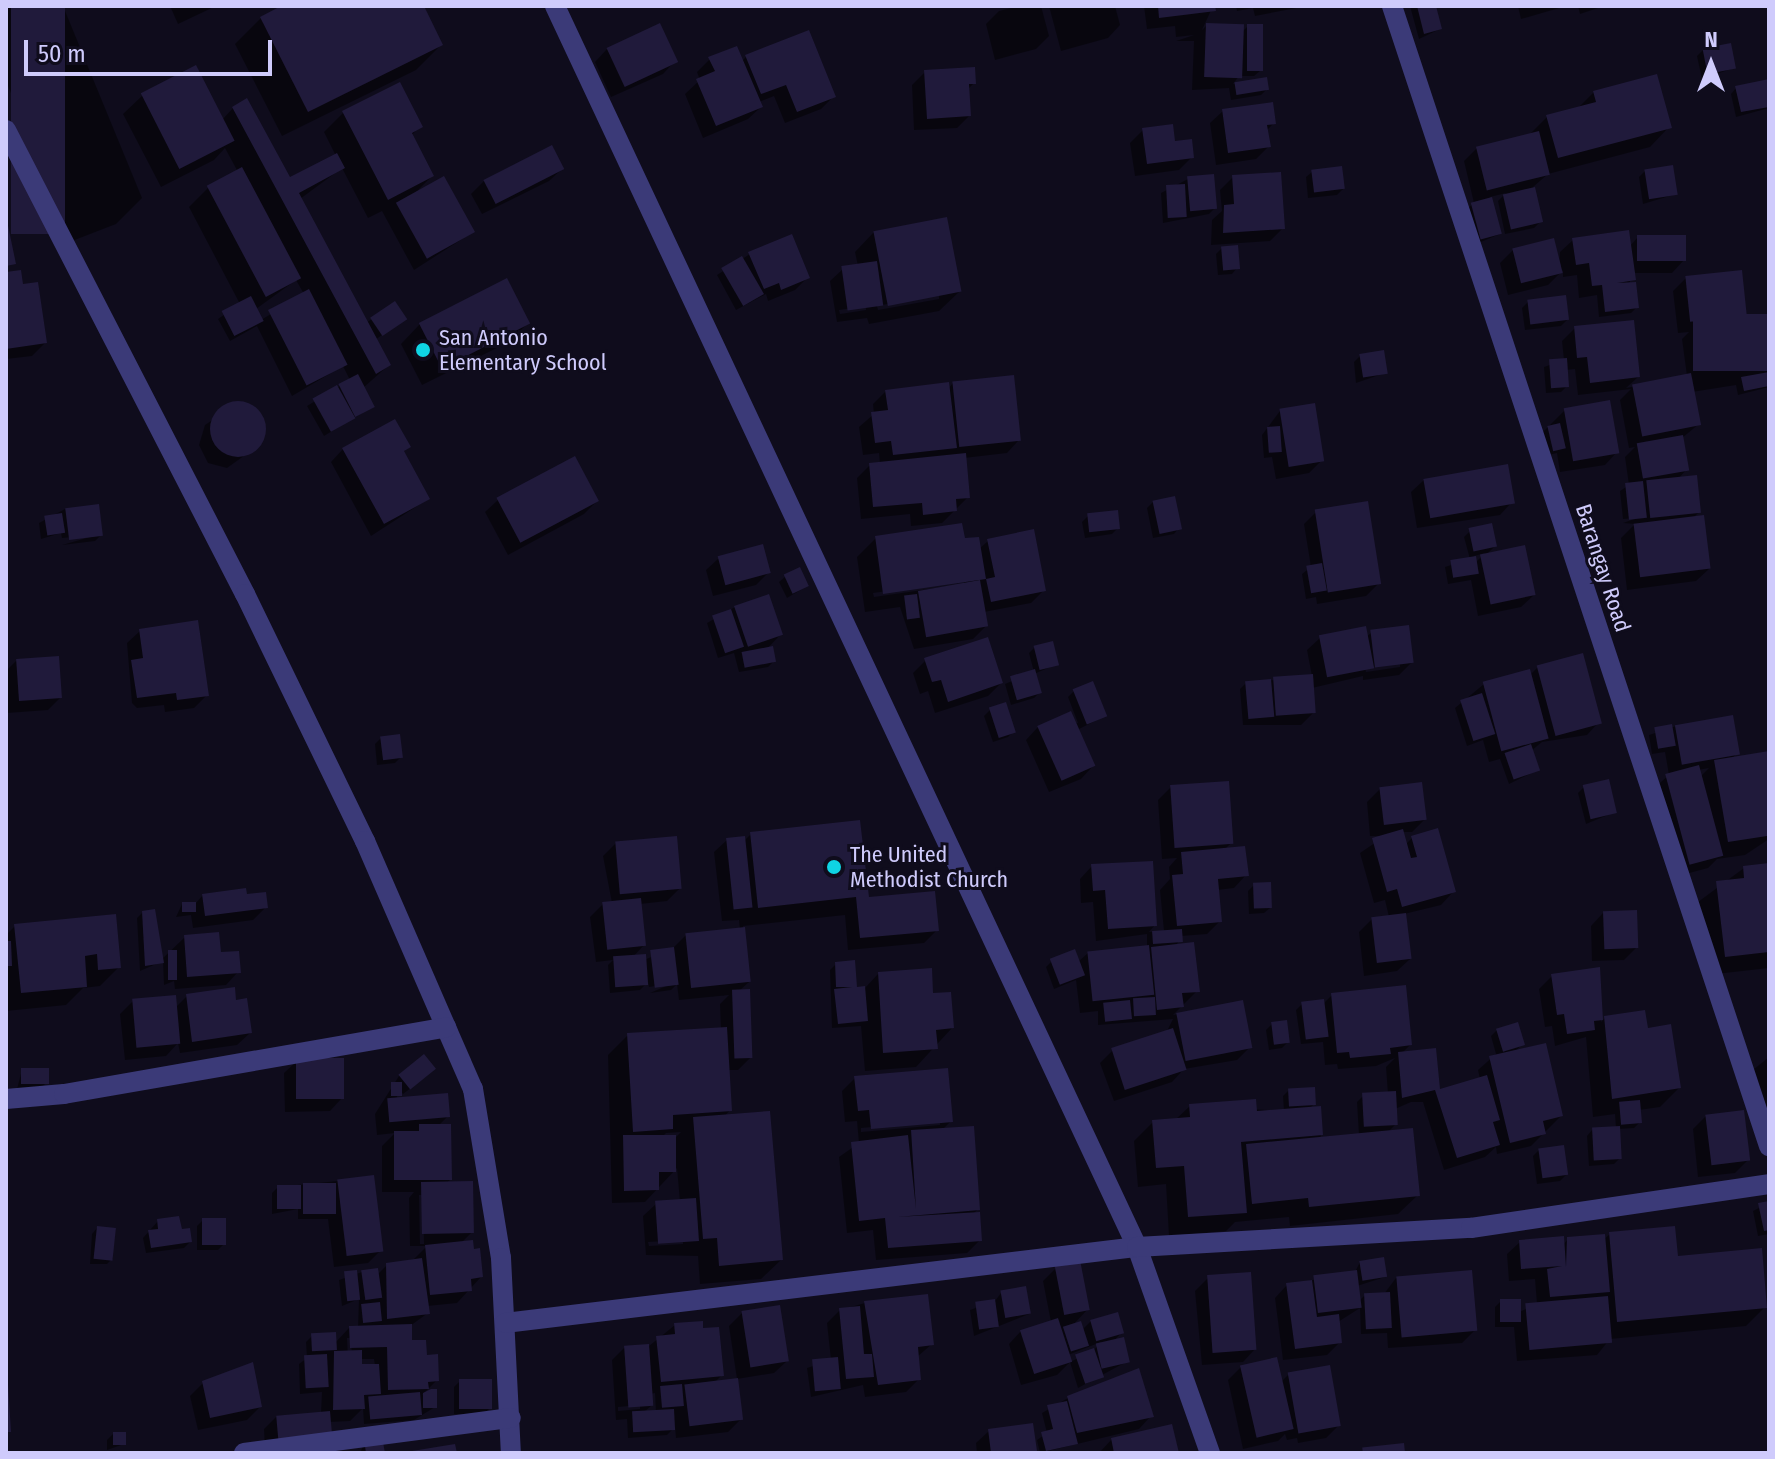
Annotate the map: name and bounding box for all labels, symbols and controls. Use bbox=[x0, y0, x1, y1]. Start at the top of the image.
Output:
scale bar bbox=[28, 24, 276, 74]
north arrow bbox=[1671, 24, 1751, 104]
text: N bbox=[1704, 26, 1718, 53]
text: 50 m bbox=[38, 40, 86, 68]
place label: San Antonio Elementary School bbox=[439, 324, 606, 376]
marker: San Antonio Elementary School bbox=[414, 341, 432, 359]
street label: Barangay Road bbox=[1570, 501, 1636, 635]
place label: The United Methodist Church bbox=[850, 841, 1008, 892]
marker: The United Methodist Church bbox=[825, 858, 843, 876]

